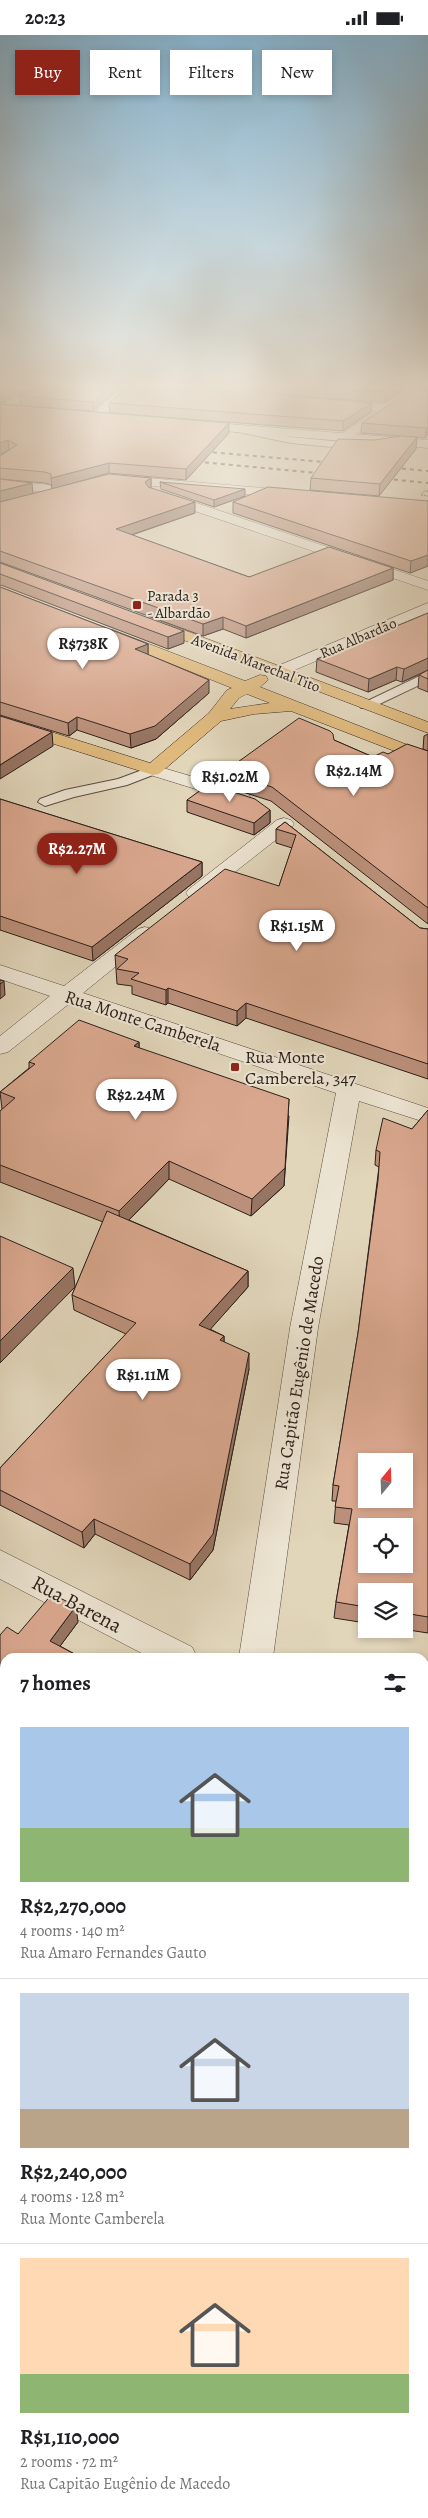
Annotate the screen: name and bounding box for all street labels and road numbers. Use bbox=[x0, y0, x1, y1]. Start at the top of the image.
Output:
street label: Rua Albardão bbox=[317, 613, 399, 663]
street label: Avenida Marechal Tito bbox=[188, 629, 323, 697]
street label: Rua Monte Camberela bbox=[62, 984, 225, 1058]
street label: Rua Capitão Eugênio de Macedo bbox=[269, 1254, 329, 1492]
street label: Rua Barena bbox=[27, 1569, 127, 1640]

